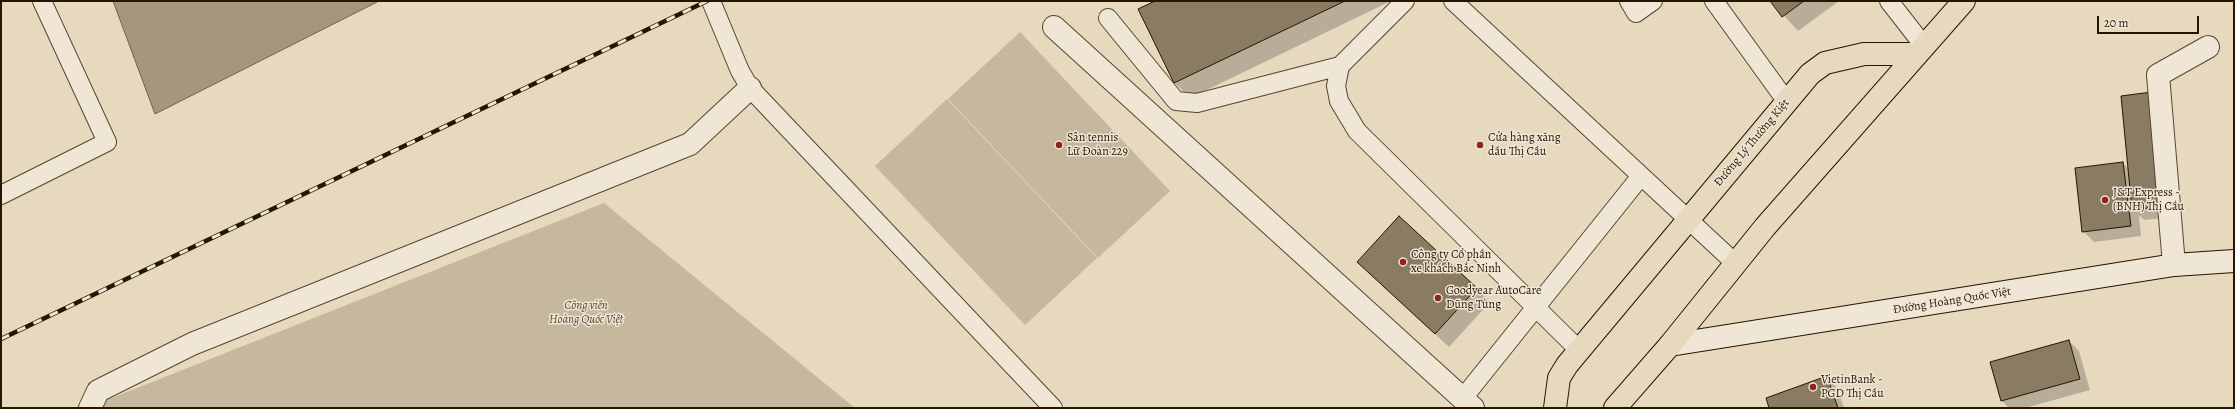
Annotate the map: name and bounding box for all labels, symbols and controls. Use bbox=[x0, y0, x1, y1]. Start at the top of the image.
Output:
scale bar bbox=[2099, 8, 2201, 34]
text: 20 m bbox=[2104, 15, 2128, 31]
street label: Đường Lý Thường Kiệt bbox=[1711, 96, 1793, 190]
place label: Sân tennis Lữ Đoàn 229 bbox=[1067, 131, 1128, 159]
place label: Cửa hàng xăng dầu Thị Cầu bbox=[1488, 131, 1561, 159]
marker: Sân tennis Lữ Đoàn 229 bbox=[1054, 140, 1064, 150]
marker: Cửa hàng xăng dầu Thị Cầu bbox=[1475, 140, 1485, 150]
place label: J&T Express - (BNH) Thị Cầu bbox=[2113, 186, 2184, 214]
marker: J&T Express - (BNH) Thị Cầu bbox=[2100, 195, 2110, 205]
place label: Công ty Cổ phần xe khách Bắc Ninh bbox=[1411, 248, 1501, 276]
marker: Công ty Cổ phần xe khách Bắc Ninh bbox=[1398, 257, 1408, 267]
place label: Goodyear AutoCare Dũng Tùng bbox=[1446, 284, 1541, 312]
street label: Đường Hoàng Quốc Việt bbox=[1892, 285, 2012, 317]
marker: Goodyear AutoCare Dũng Tùng bbox=[1433, 293, 1443, 303]
park label: Công viên Hoàng Quốc Việt bbox=[549, 299, 623, 327]
place label: VietinBank - PGD Thị Cầu bbox=[1821, 373, 1884, 401]
marker: VietinBank - PGD Thị Cầu bbox=[1808, 382, 1818, 392]

